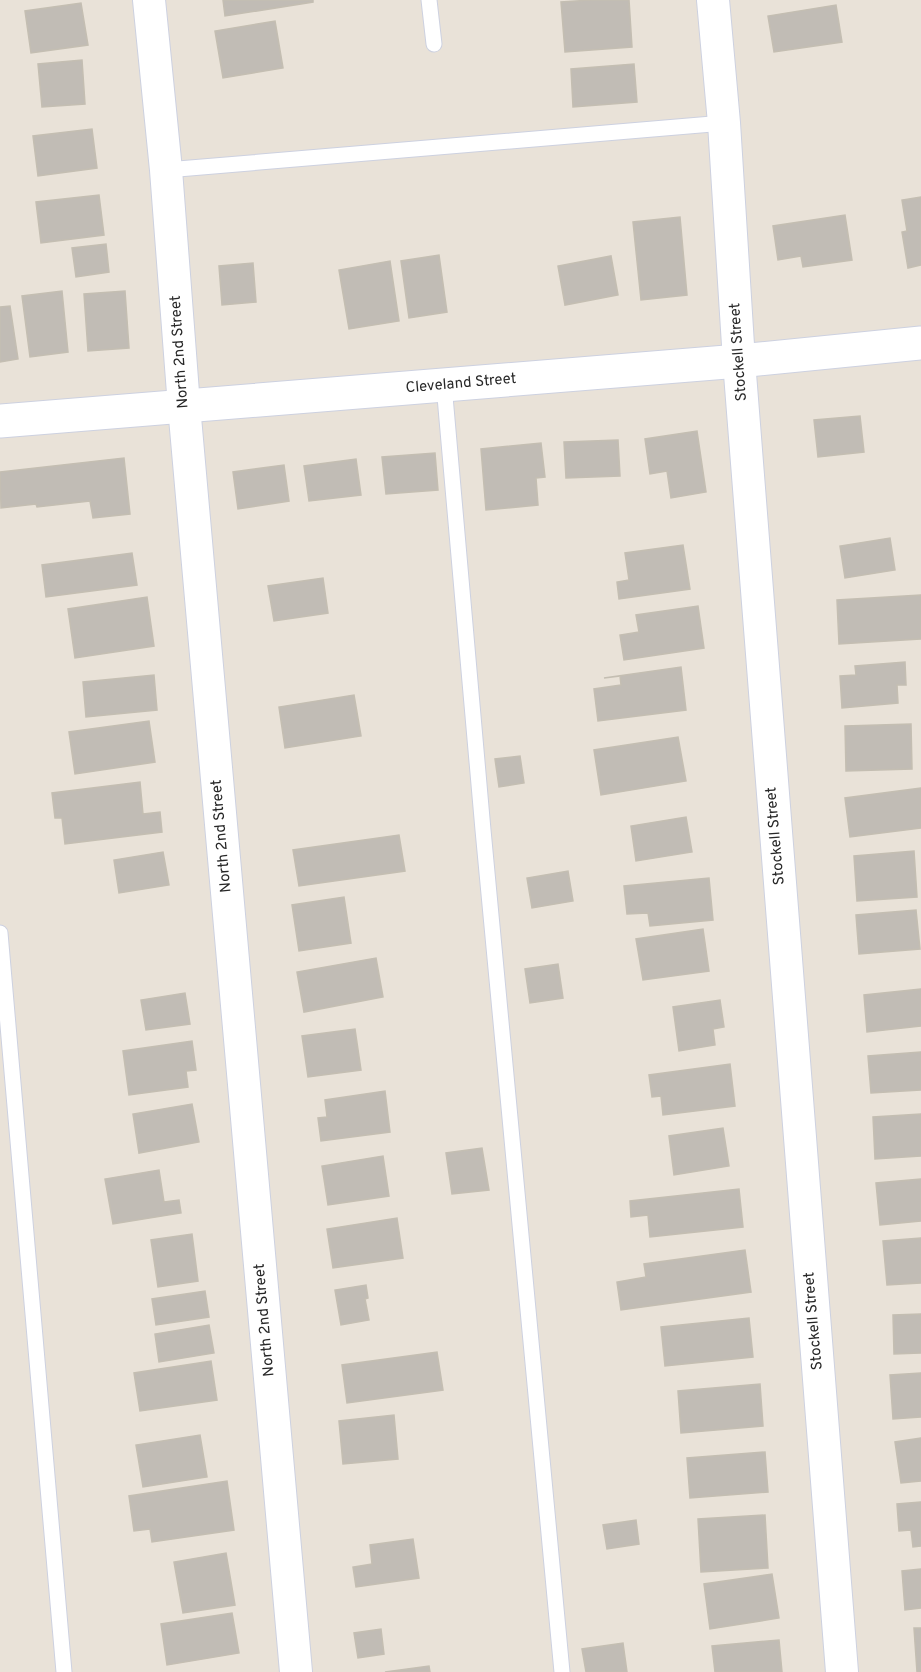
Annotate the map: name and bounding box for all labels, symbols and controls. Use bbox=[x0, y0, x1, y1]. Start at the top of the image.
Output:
street label: North 2nd Street bbox=[167, 295, 193, 409]
street label: Stockell Street bbox=[726, 302, 752, 402]
street label: Cleveland Street bbox=[405, 370, 517, 398]
street label: North 2nd Street bbox=[208, 779, 236, 893]
street label: Stockell Street bbox=[762, 786, 790, 886]
street label: North 2nd Street bbox=[251, 1263, 279, 1377]
street label: Stockell Street bbox=[800, 1271, 828, 1371]

